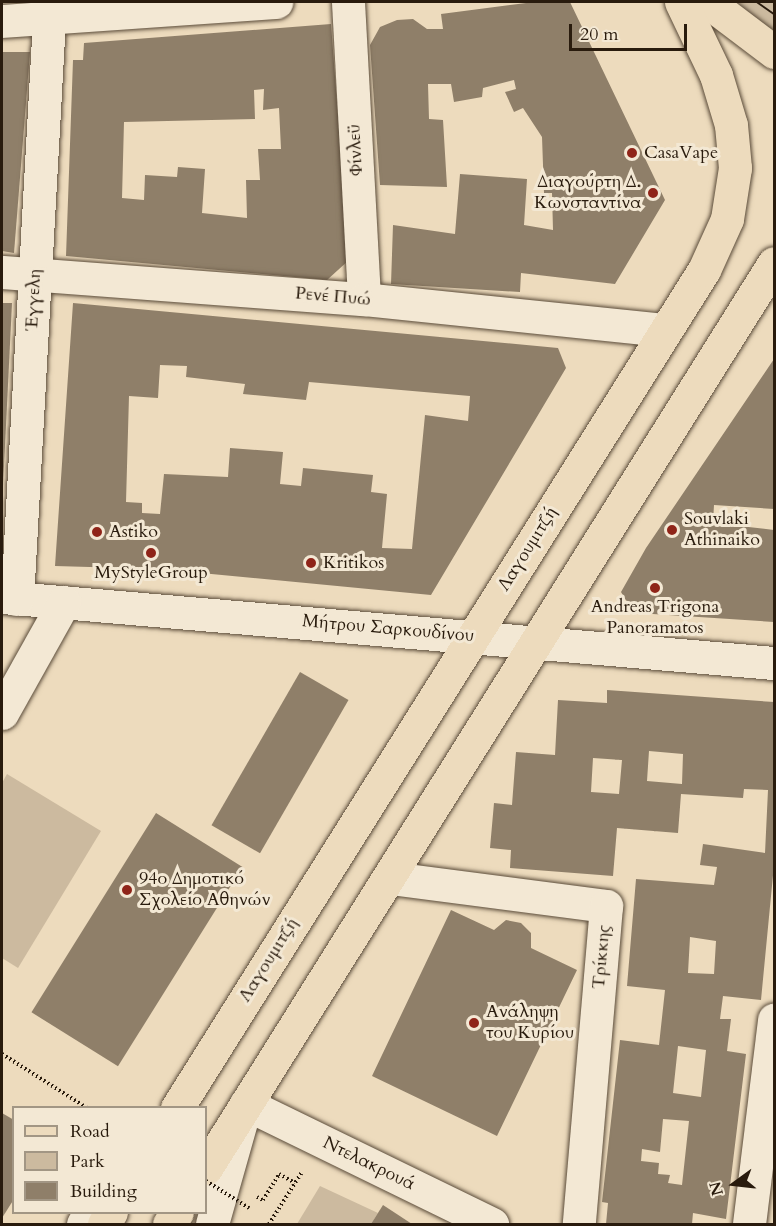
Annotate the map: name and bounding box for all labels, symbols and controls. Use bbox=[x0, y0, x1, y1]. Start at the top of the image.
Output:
scale bar bbox=[572, 12, 690, 50]
text: 20 m bbox=[580, 22, 619, 47]
street label: Φίνλεϋ bbox=[344, 123, 368, 177]
place label: CasaVape bbox=[644, 142, 718, 164]
marker: CasaVape bbox=[625, 146, 639, 160]
place label: Διαγούρτη Δ. Κωνσταντίνα bbox=[534, 172, 641, 214]
marker: Διαγούρτη Δ. Κωνσταντίνα bbox=[646, 186, 660, 200]
street label: Έγγελη bbox=[22, 268, 46, 332]
street label: Ρενέ Πυώ bbox=[294, 283, 372, 311]
street label: Λαγουμιτζή bbox=[493, 503, 563, 595]
place label: Souvlaki Athinaiko bbox=[684, 509, 760, 552]
place label: Astiko bbox=[109, 521, 158, 543]
marker: Souvlaki Athinaiko bbox=[665, 523, 679, 537]
marker: Astiko bbox=[90, 525, 104, 539]
marker: MyStyleGroup bbox=[144, 546, 158, 560]
place label: Kritikos bbox=[323, 552, 384, 574]
marker: Kritikos bbox=[304, 556, 318, 570]
place label: MyStyleGroup bbox=[94, 562, 208, 584]
marker: Andreas Trigona Panoramatos bbox=[648, 581, 662, 595]
place label: Andreas Trigona Panoramatos bbox=[591, 597, 719, 640]
street label: Μήτρου Σαρκουδίνου bbox=[301, 611, 475, 647]
place label: 94ο Δημοτικό Σχολείο Αθηνών bbox=[139, 869, 270, 912]
marker: 94ο Δημοτικό Σχολείο Αθηνών bbox=[120, 883, 134, 897]
street label: Λαγουμιτζή bbox=[234, 914, 304, 1006]
street label: Τρίκκης bbox=[588, 924, 616, 990]
place label: Ανάληψη του Κυρίου bbox=[486, 1002, 574, 1044]
marker: Ανάληψη του Κυρίου bbox=[467, 1016, 481, 1030]
legend bbox=[12, 1106, 207, 1214]
text: Road bbox=[70, 1119, 110, 1144]
street label: Ντελακρουά bbox=[319, 1132, 419, 1196]
text: Park bbox=[70, 1149, 105, 1174]
north arrow bbox=[704, 1154, 764, 1214]
text: Building bbox=[70, 1179, 137, 1204]
text: N bbox=[704, 1179, 729, 1198]

